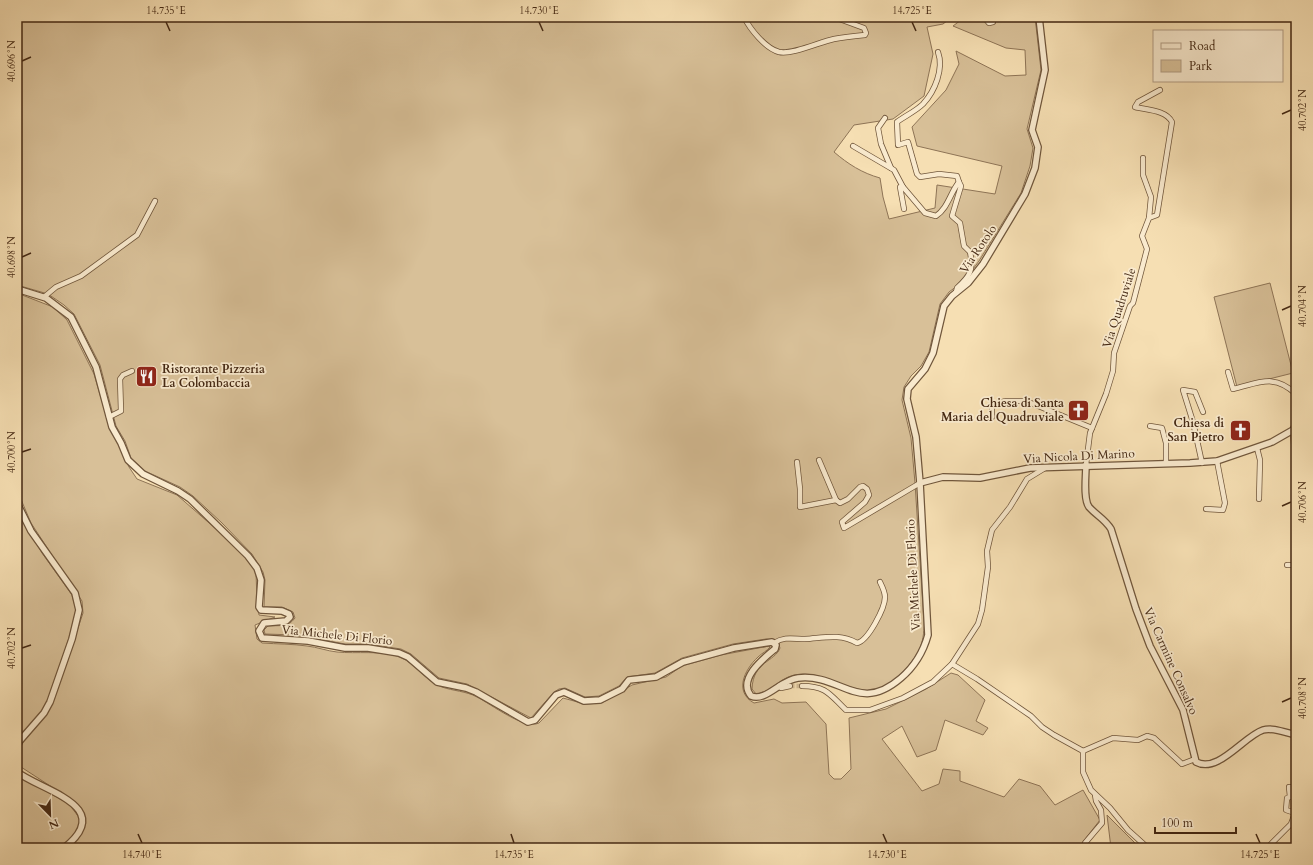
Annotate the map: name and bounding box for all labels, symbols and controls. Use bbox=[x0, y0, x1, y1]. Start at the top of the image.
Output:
text: 14.735°E bbox=[146, 4, 186, 18]
text: 14.730°E bbox=[519, 4, 559, 18]
text: 14.725°E bbox=[892, 4, 932, 18]
legend bbox=[1153, 30, 1283, 82]
text: Road bbox=[1189, 38, 1216, 54]
text: 40.696°N bbox=[5, 40, 19, 82]
text: Park bbox=[1189, 58, 1213, 74]
text: 40.702°N bbox=[1296, 89, 1310, 131]
street label: Via Rotolo bbox=[956, 221, 1000, 276]
text: 40.698°N bbox=[5, 236, 19, 278]
street label: Via Quadruviale bbox=[1099, 266, 1139, 350]
text: 40.704°N bbox=[1296, 285, 1310, 327]
place label: Ristorante Pizzeria La Colombaccia bbox=[162, 361, 265, 391]
restaurant icon: Ristorante Pizzeria La Colombaccia bbox=[133, 363, 159, 389]
place label: Chiesa di Santa Maria del Quadruviale bbox=[941, 395, 1064, 425]
church icon: Chiesa di Santa Maria del Quadruviale bbox=[1066, 397, 1092, 423]
place label: Chiesa di San Pietro bbox=[1167, 415, 1224, 445]
church icon: Chiesa di San Pietro bbox=[1227, 417, 1253, 443]
text: 40.700°N bbox=[5, 431, 19, 473]
street label: Via Nicola Di Marino bbox=[1023, 445, 1136, 467]
text: 40.706°N bbox=[1296, 481, 1310, 523]
street label: Via Michele Di Florio bbox=[902, 518, 924, 631]
street label: Via Carmine Consalvo bbox=[1140, 605, 1202, 718]
street label: Via Michele Di Florio bbox=[281, 621, 394, 649]
text: 40.702°N bbox=[5, 627, 19, 669]
text: 40.708°N bbox=[1296, 677, 1310, 719]
north arrow bbox=[30, 795, 70, 835]
scale bar bbox=[1155, 809, 1236, 835]
text: N bbox=[46, 815, 61, 833]
text: 100 m bbox=[1161, 815, 1194, 831]
text: 14.740°E bbox=[122, 848, 162, 862]
text: 14.735°E bbox=[494, 848, 534, 862]
text: 14.730°E bbox=[867, 848, 907, 862]
text: 14.725°E bbox=[1240, 848, 1280, 862]

